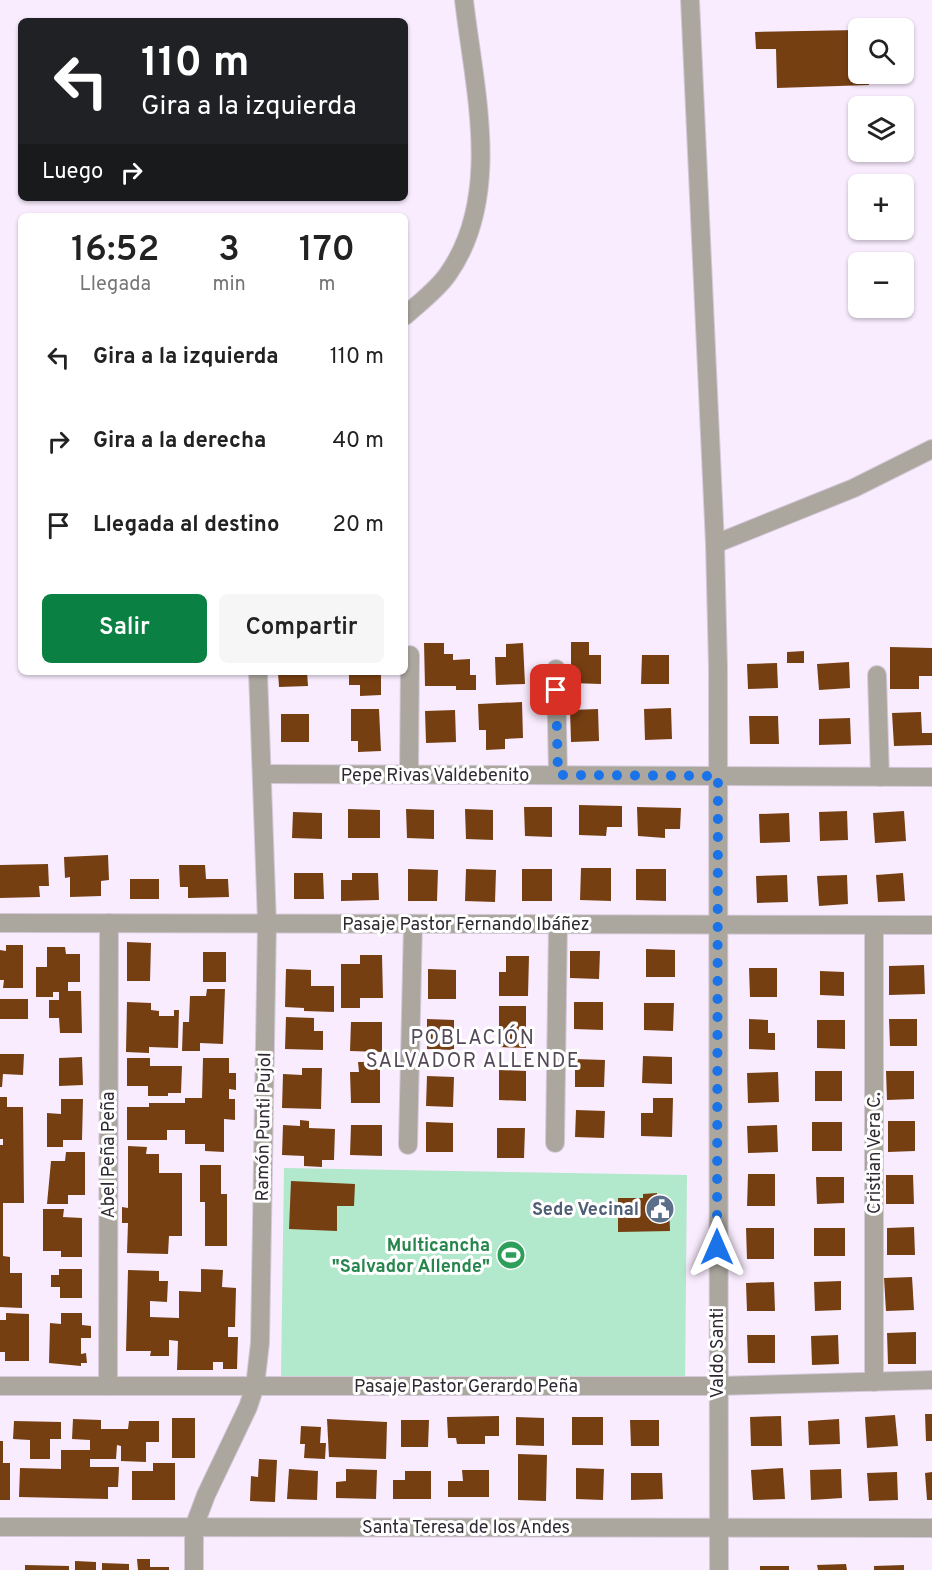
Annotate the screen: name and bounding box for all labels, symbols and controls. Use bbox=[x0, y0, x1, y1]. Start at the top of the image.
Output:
map controls bbox=[848, 18, 914, 318]
button: search bbox=[848, 18, 914, 84]
text: 110 m bbox=[141, 38, 250, 91]
icon: left bbox=[42, 42, 120, 120]
text: Gira a la izquierda bbox=[141, 90, 357, 124]
button: layers bbox=[848, 96, 914, 162]
icon: right bbox=[115, 156, 148, 189]
text: Luego bbox=[42, 159, 103, 186]
button: + bbox=[848, 174, 914, 240]
text: 16:52 bbox=[71, 228, 160, 274]
text: 3 bbox=[218, 228, 240, 274]
text: 170 bbox=[299, 228, 355, 274]
button: − bbox=[848, 252, 914, 318]
text: Llegada bbox=[79, 272, 151, 298]
text: min bbox=[213, 272, 246, 298]
text: m bbox=[318, 272, 335, 298]
icon: left bbox=[42, 341, 75, 374]
text: Gira a la izquierda bbox=[93, 344, 279, 371]
text: 110 m bbox=[330, 344, 384, 371]
icon: right bbox=[42, 425, 75, 458]
text: Gira a la derecha bbox=[93, 428, 266, 455]
text: 40 m bbox=[332, 428, 384, 455]
icon: arrive bbox=[42, 509, 75, 542]
text: Llegada al destino bbox=[93, 512, 279, 539]
text: 20 m bbox=[333, 512, 384, 539]
button: Salir bbox=[42, 594, 207, 663]
button: Compartir bbox=[219, 594, 384, 663]
pin bbox=[530, 664, 581, 715]
icon: arrive bbox=[539, 673, 572, 706]
street label: Pepe Rivas Valdebenito bbox=[341, 765, 529, 788]
street label: Pasaje Pastor Fernando Ibáñez bbox=[342, 914, 590, 937]
district label: POBLACIÓN SALVADOR ALLENDE bbox=[366, 1024, 580, 1075]
street label: Ramón Punti Pujol bbox=[252, 1052, 277, 1202]
street label: Abel Peña Peña bbox=[98, 1091, 121, 1219]
street label: Cristian Vera C. bbox=[864, 1092, 887, 1214]
public building icon: Sede Vecinal bbox=[644, 1193, 676, 1225]
place label: Sede Vecinal bbox=[532, 1199, 639, 1222]
position arrow bbox=[685, 1215, 749, 1279]
place label: Multicancha "Salvador Allende" bbox=[332, 1235, 490, 1279]
sports icon: Multicancha "Salvador Allende" bbox=[495, 1239, 527, 1271]
street label: Valdo Santi bbox=[707, 1308, 730, 1398]
street label: Pasaje Pastor Gerardo Peña bbox=[354, 1376, 578, 1399]
street label: Santa Teresa de los Andes bbox=[362, 1517, 570, 1540]

